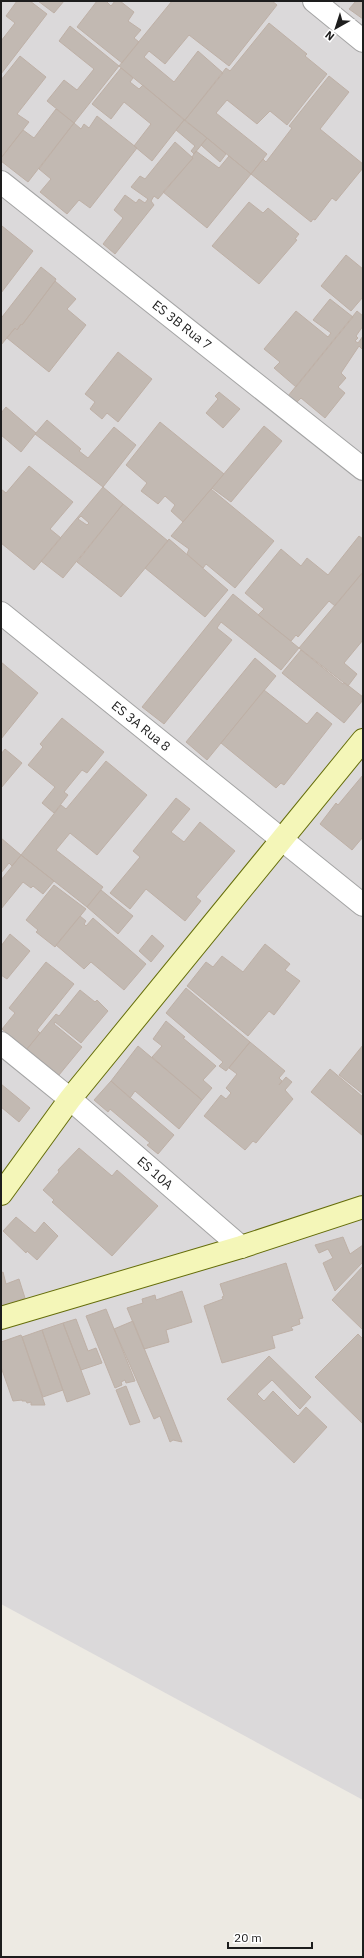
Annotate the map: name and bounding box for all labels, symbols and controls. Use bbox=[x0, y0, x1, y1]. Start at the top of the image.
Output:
north arrow bbox=[316, 8, 356, 48]
text: N bbox=[322, 28, 337, 44]
street label: ES 3B Rua 7 bbox=[149, 296, 215, 354]
street label: ES 3A Rua 8 bbox=[108, 697, 174, 755]
street label: ES 10A bbox=[134, 1153, 177, 1194]
scale bar bbox=[228, 1924, 312, 1950]
text: 20 m bbox=[234, 1930, 262, 1945]

